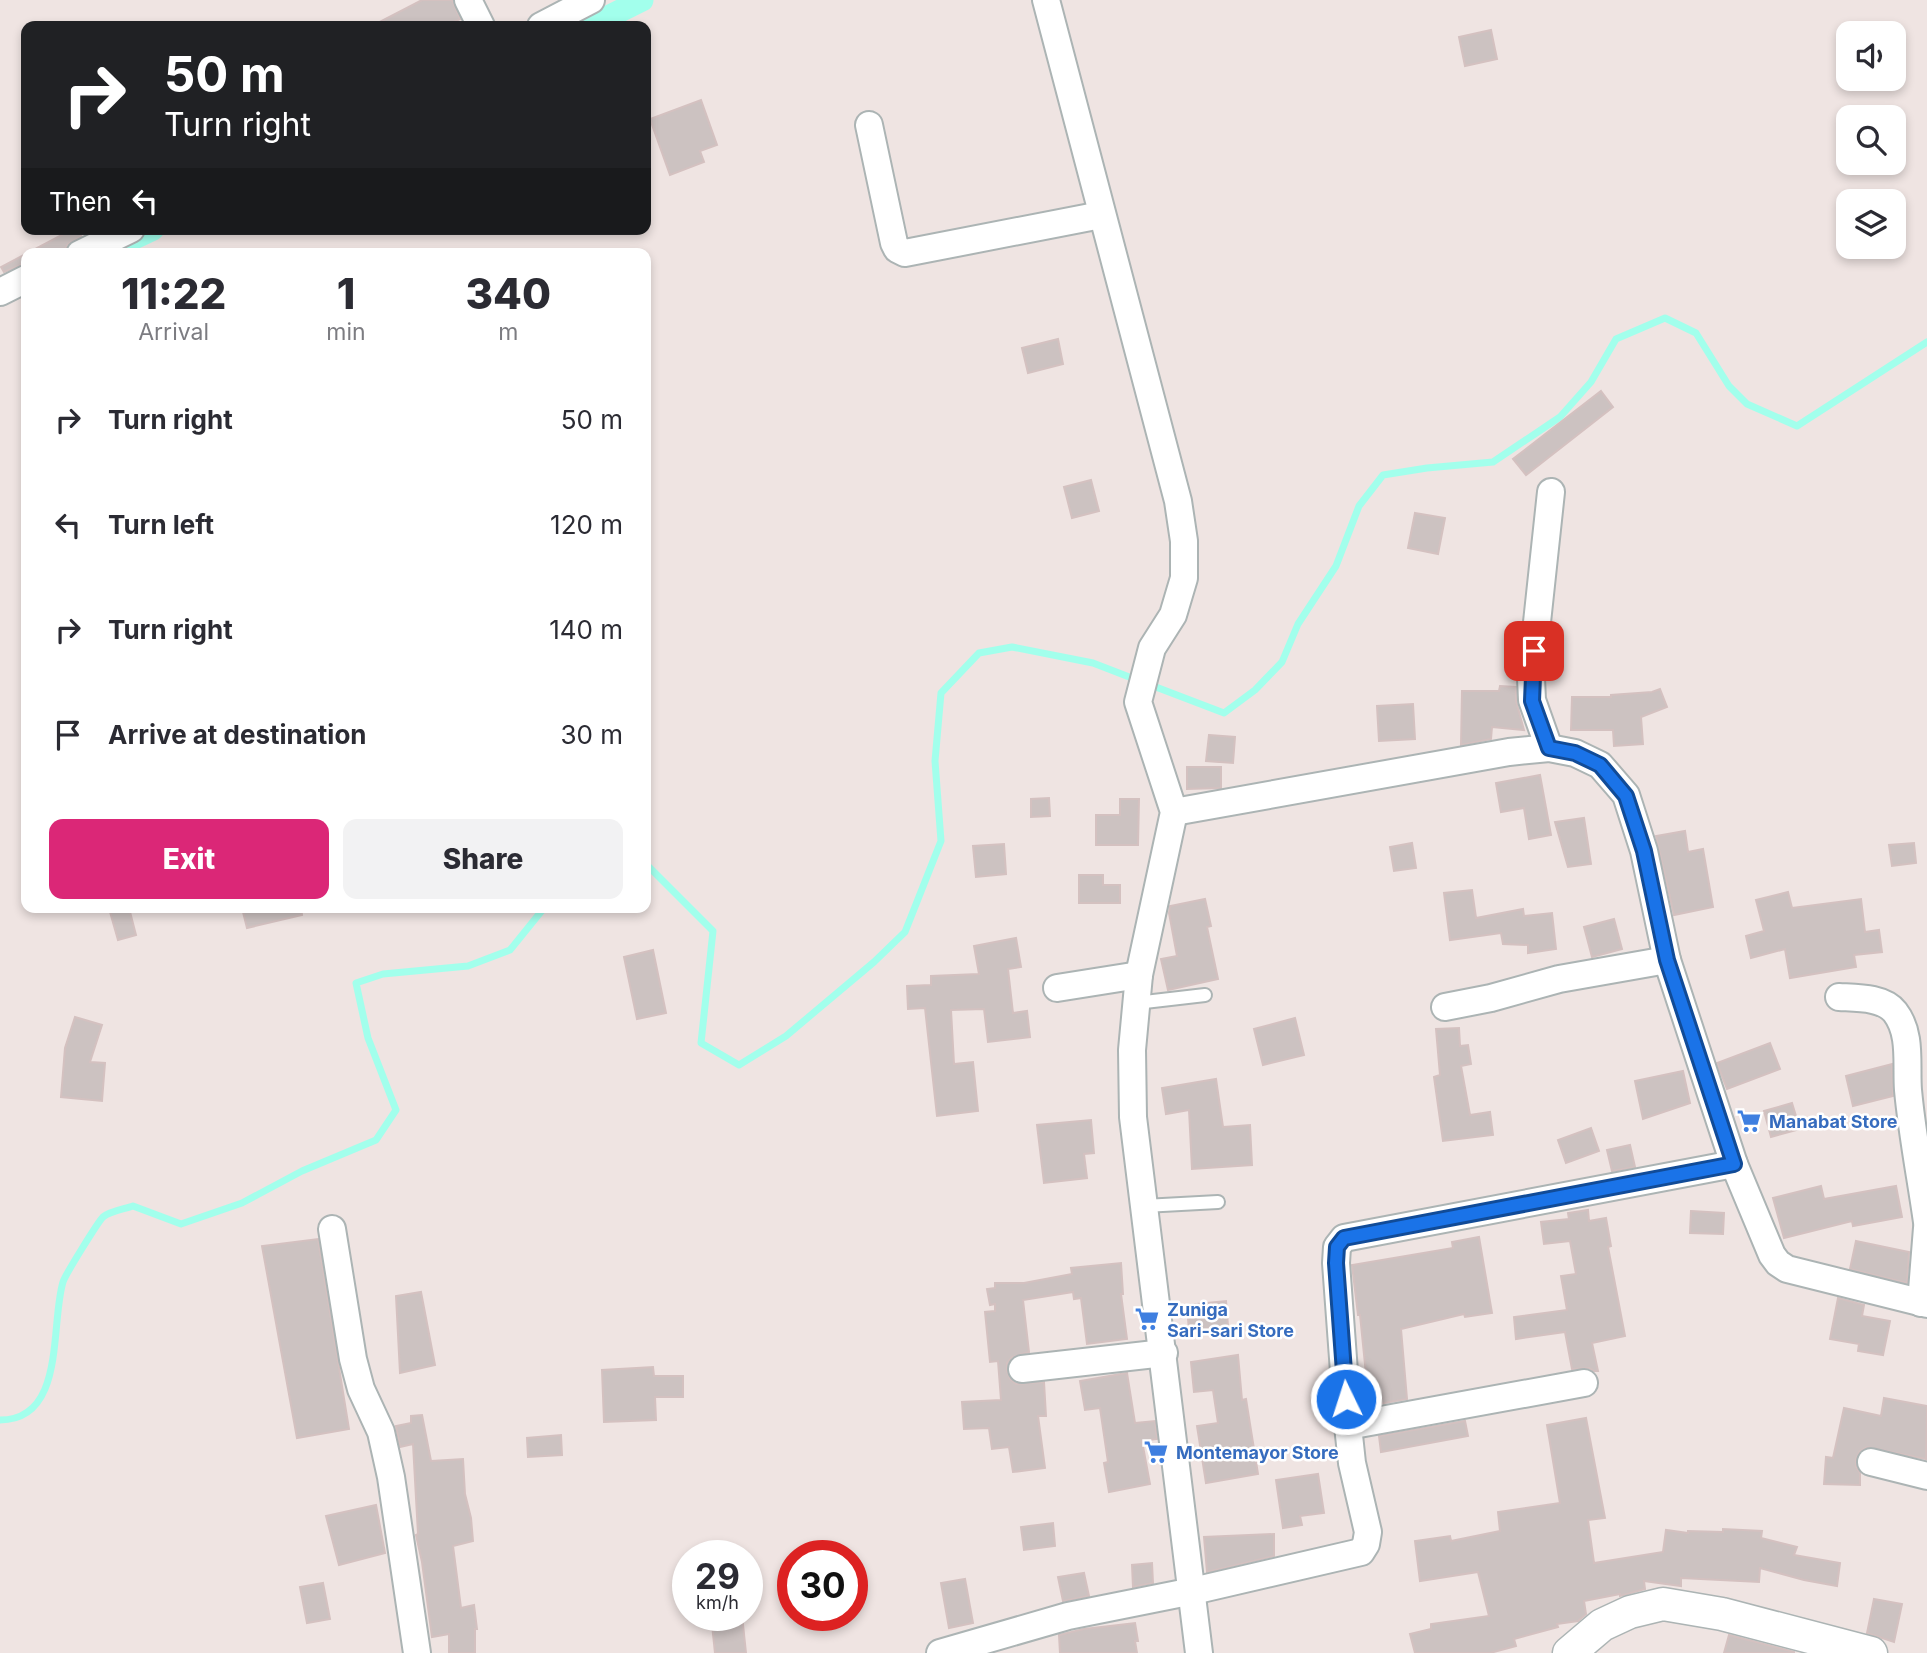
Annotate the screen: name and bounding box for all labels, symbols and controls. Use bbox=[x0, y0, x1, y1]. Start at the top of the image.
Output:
map controls bbox=[1836, 21, 1906, 259]
button: sound bbox=[1836, 21, 1906, 91]
text: 50 m bbox=[164, 45, 285, 104]
icon: right bbox=[49, 49, 140, 140]
text: Turn right bbox=[164, 105, 311, 144]
button: search bbox=[1836, 105, 1906, 175]
icon: left bbox=[126, 182, 164, 220]
text: Then bbox=[49, 186, 112, 217]
button: layers bbox=[1836, 189, 1906, 259]
text: 11:22 bbox=[121, 268, 226, 319]
text: 1 bbox=[337, 268, 355, 319]
text: 340 bbox=[465, 268, 551, 319]
text: Arrival bbox=[138, 318, 209, 346]
text: min bbox=[326, 318, 366, 346]
text: m bbox=[498, 318, 518, 346]
icon: right bbox=[49, 401, 87, 439]
text: Turn right bbox=[108, 404, 233, 435]
text: 50 m bbox=[561, 404, 623, 435]
icon: left bbox=[49, 506, 87, 544]
text: Turn left bbox=[108, 509, 214, 540]
text: 120 m bbox=[550, 509, 623, 540]
icon: right bbox=[49, 611, 87, 649]
text: Turn right bbox=[108, 614, 233, 645]
text: 140 m bbox=[549, 614, 623, 645]
pin bbox=[1504, 621, 1564, 681]
icon: arrive bbox=[1515, 632, 1553, 670]
icon: arrive bbox=[49, 716, 87, 754]
text: Arrive at destination bbox=[108, 719, 367, 750]
text: 30 m bbox=[560, 719, 623, 750]
button: Exit bbox=[49, 819, 329, 899]
button: Share bbox=[343, 819, 623, 899]
supermarket icon: Manabat Store bbox=[1735, 1107, 1763, 1135]
place label: Manabat Store bbox=[1769, 1111, 1898, 1132]
place label: Zuniga Sari-sari Store bbox=[1167, 1299, 1294, 1341]
supermarket icon: Zuniga Sari-sari Store bbox=[1133, 1305, 1161, 1333]
position arrow bbox=[1309, 1362, 1383, 1436]
supermarket icon: Montemayor Store bbox=[1142, 1438, 1170, 1466]
place label: Montemayor Store bbox=[1176, 1442, 1339, 1463]
speed limit sign: 30 bbox=[777, 1540, 868, 1631]
text: 29 bbox=[695, 1555, 740, 1597]
text: km/h bbox=[696, 1592, 739, 1613]

